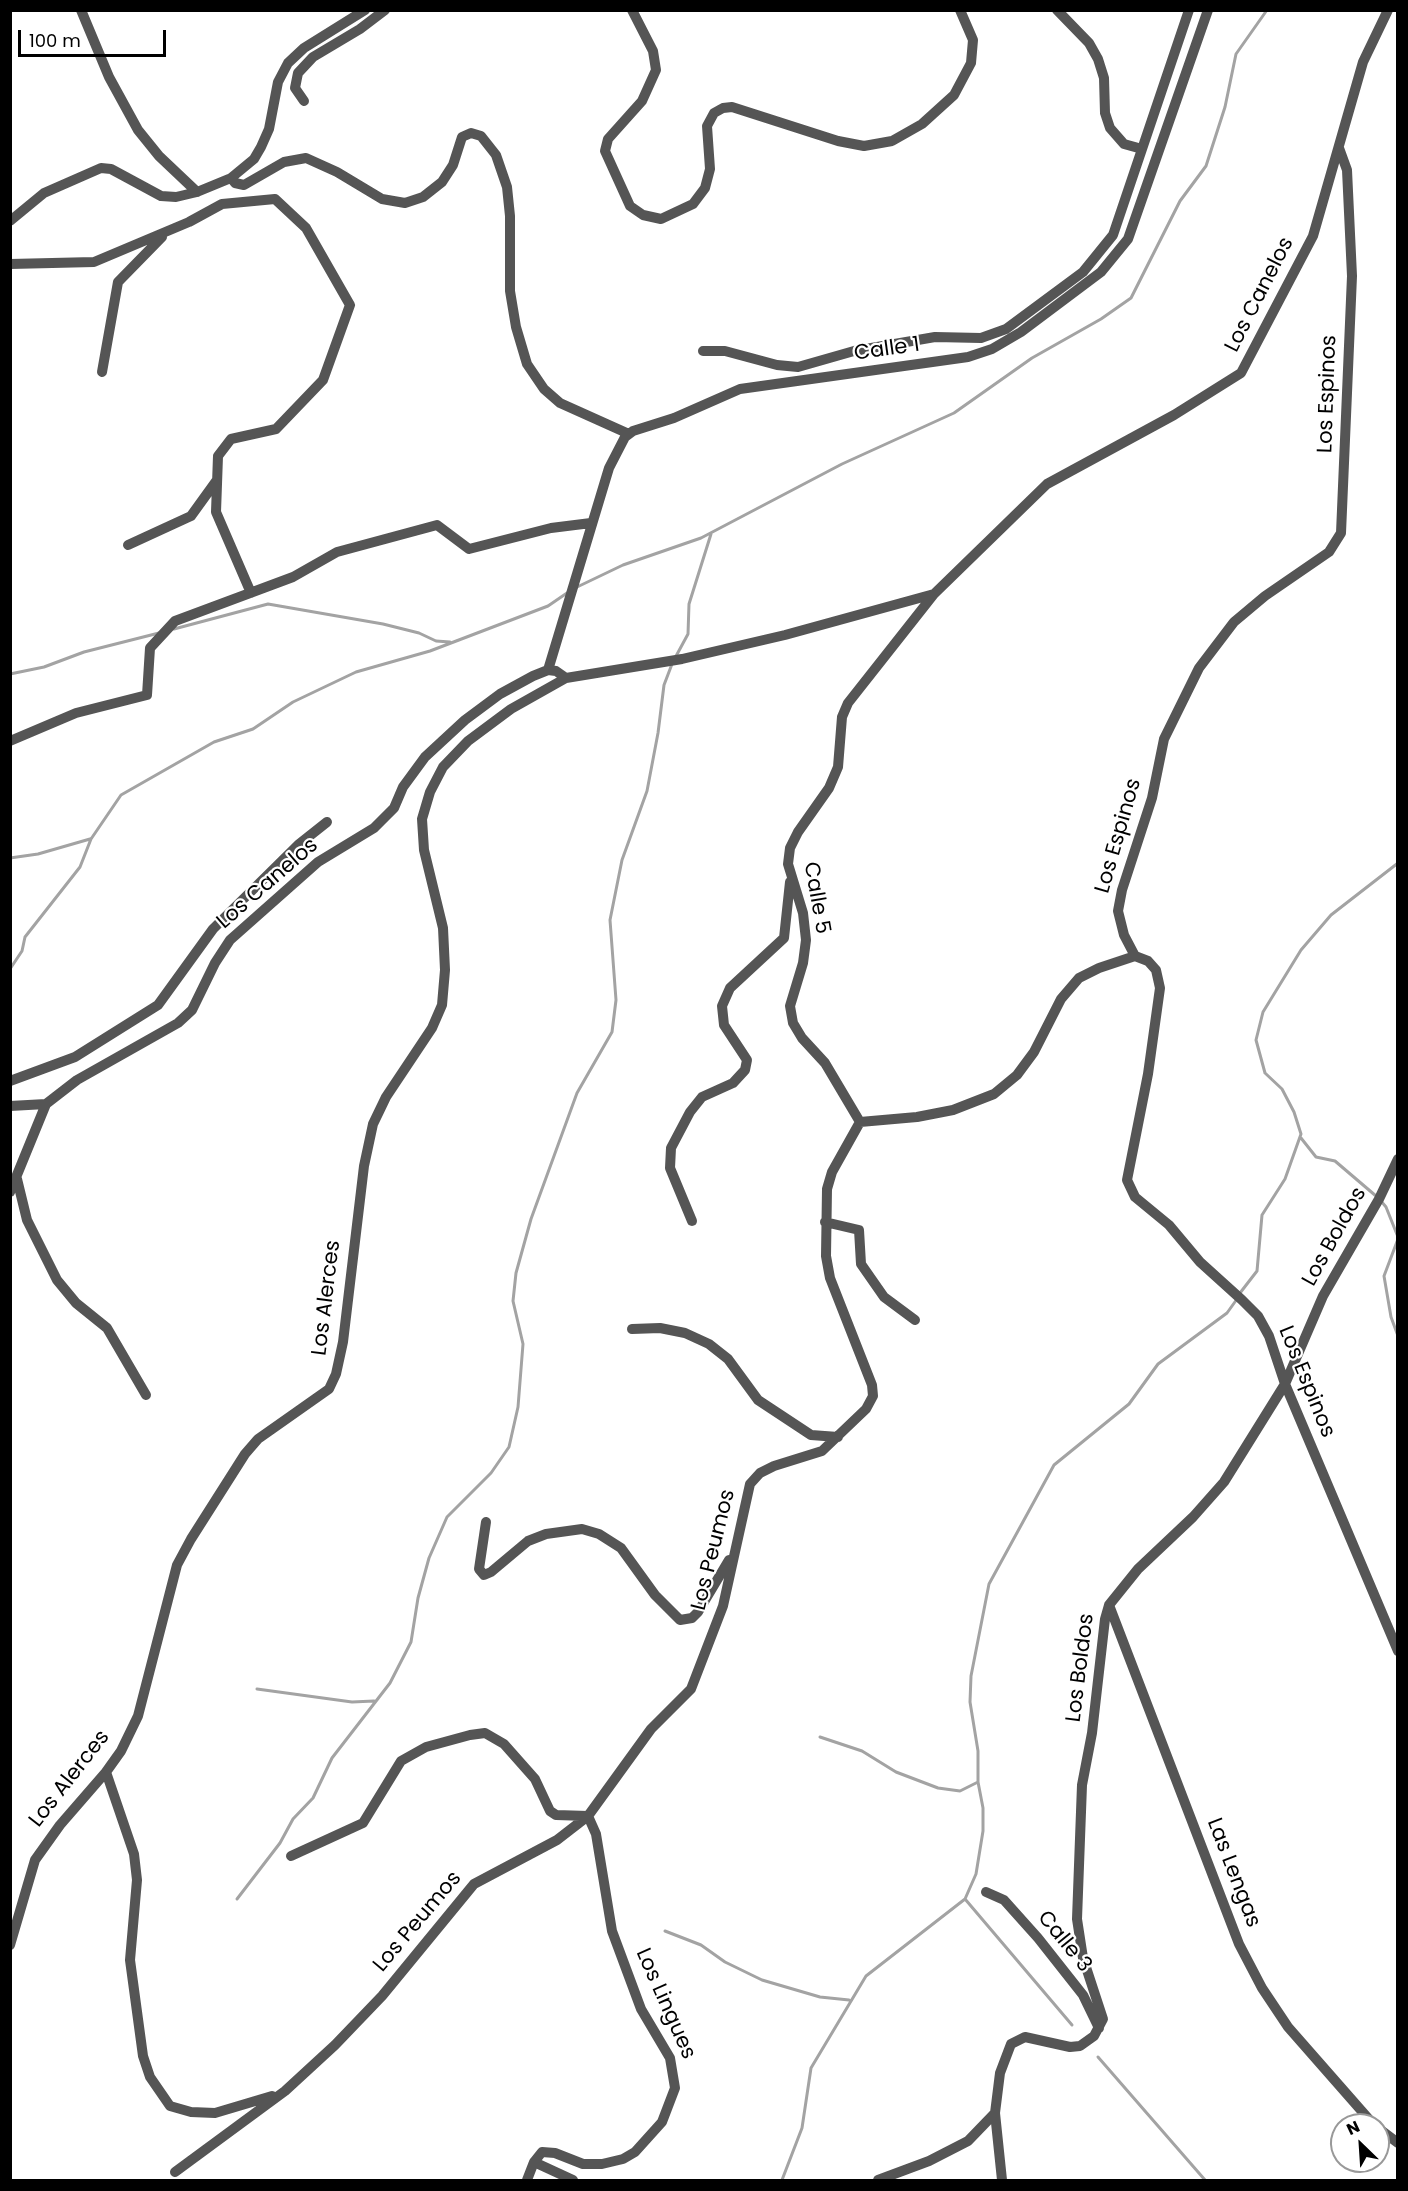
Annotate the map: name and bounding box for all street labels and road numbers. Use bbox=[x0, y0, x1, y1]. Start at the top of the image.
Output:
street label: Los Canelos bbox=[1220, 233, 1300, 357]
street label: Calle 1 bbox=[853, 333, 921, 367]
street label: Los Espinos bbox=[1313, 335, 1343, 453]
street label: Los Espinos bbox=[1091, 776, 1147, 896]
street label: Los Canelos bbox=[212, 833, 324, 935]
street label: Calle 5 bbox=[797, 860, 835, 936]
street label: Los Boldos bbox=[1298, 1183, 1372, 1291]
street label: Los Alerces bbox=[307, 1239, 347, 1357]
street label: Los Espinos bbox=[1272, 1323, 1340, 1441]
street label: Los Peumos bbox=[687, 1487, 741, 1613]
street label: Los Boldos bbox=[1062, 1612, 1100, 1724]
street label: Los Alerces bbox=[24, 1726, 116, 1832]
street label: Las Lengas bbox=[1201, 1815, 1265, 1931]
street label: Los Peumos bbox=[369, 1867, 467, 1977]
street label: Calle 3 bbox=[1032, 1906, 1096, 1978]
street label: Los Lingues bbox=[629, 1945, 701, 2063]

